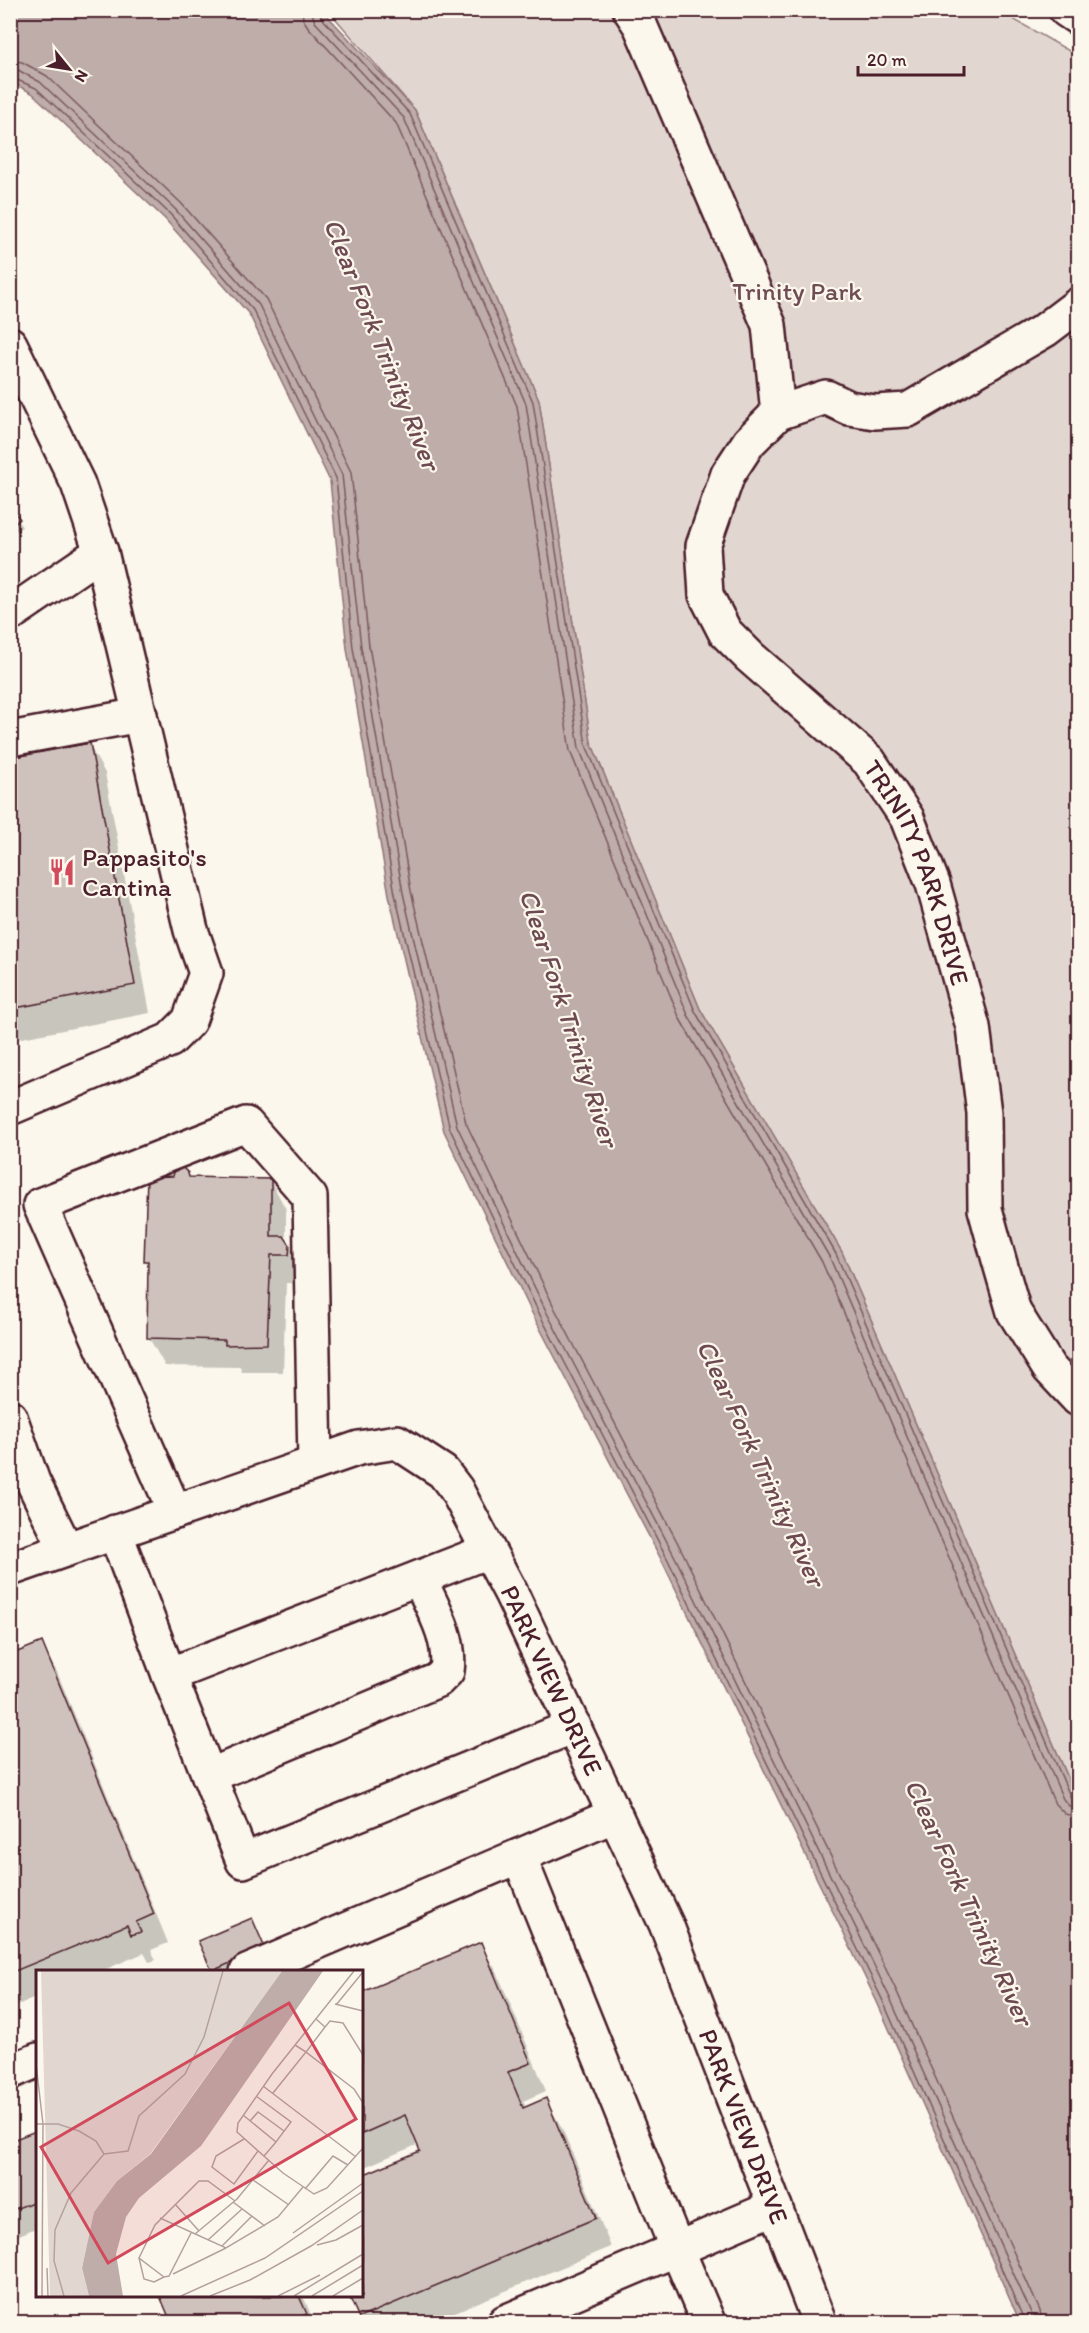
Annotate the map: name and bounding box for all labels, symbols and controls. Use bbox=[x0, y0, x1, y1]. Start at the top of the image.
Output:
north arrow bbox=[39, 39, 99, 99]
scale bar bbox=[858, 39, 964, 77]
text: 20 m bbox=[867, 49, 907, 71]
text: N bbox=[71, 67, 92, 86]
water label: Clear Fork Trinity River bbox=[317, 213, 449, 477]
park label: Trinity Park bbox=[732, 275, 862, 307]
street label: TRINITY PARK DRIVE bbox=[857, 754, 977, 989]
place label: Pappasito's Cantina bbox=[82, 841, 207, 903]
restaurant icon: Pappasito's Cantina bbox=[47, 857, 77, 887]
water label: Clear Fork Trinity River bbox=[512, 885, 628, 1154]
water label: Clear Fork Trinity River bbox=[690, 1334, 835, 1594]
street label: PARK VIEW DRIVE bbox=[494, 1580, 610, 1780]
water label: Clear Fork Trinity River bbox=[898, 1773, 1043, 2033]
inset map bbox=[36, 1970, 363, 2297]
street label: PARK VIEW DRIVE bbox=[692, 2024, 796, 2228]

